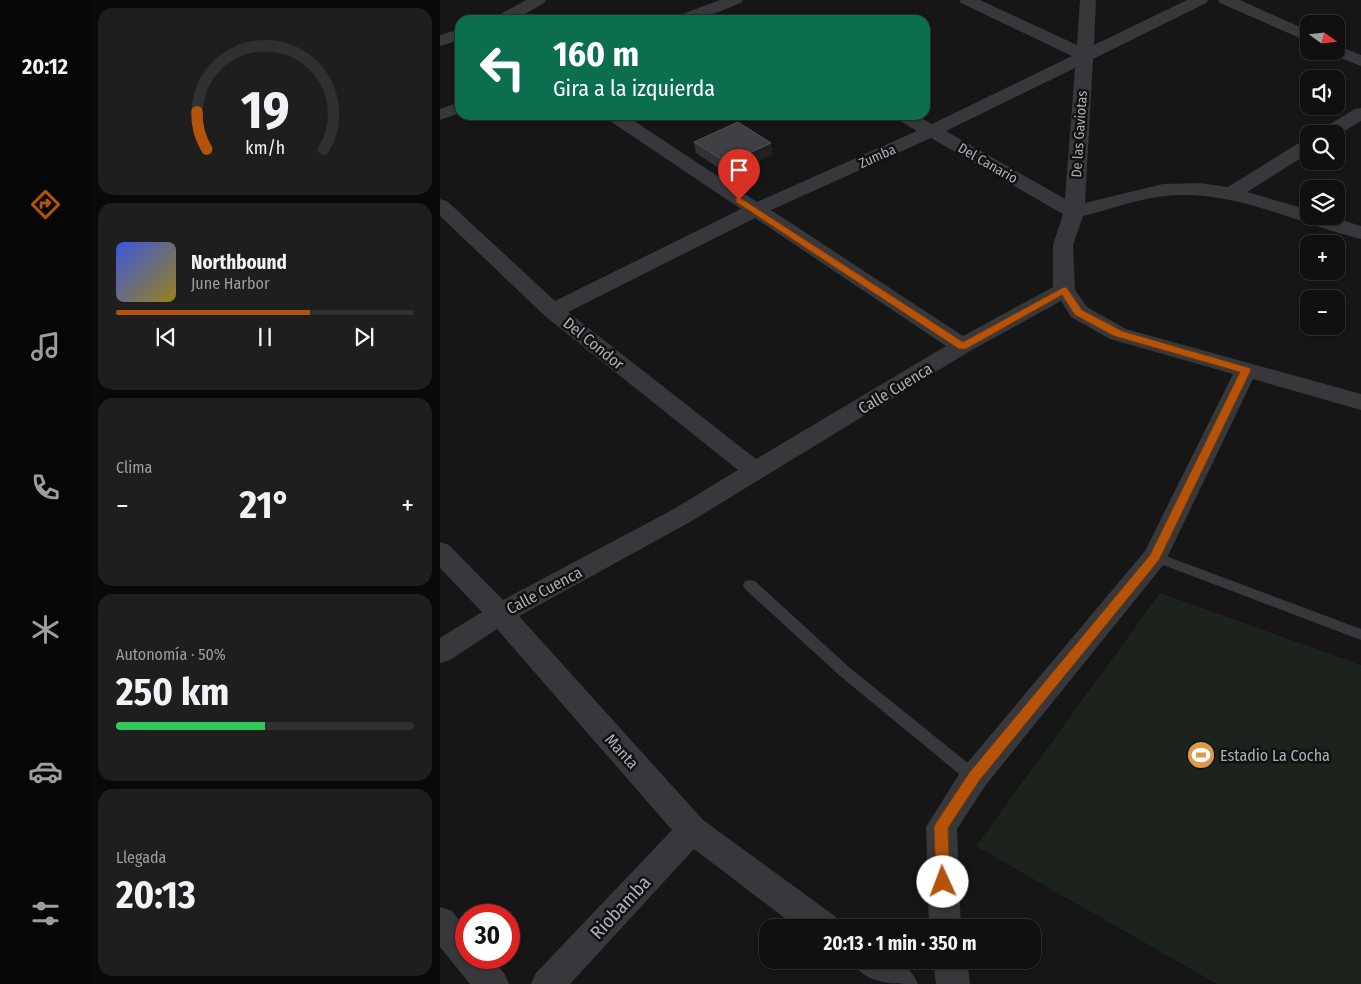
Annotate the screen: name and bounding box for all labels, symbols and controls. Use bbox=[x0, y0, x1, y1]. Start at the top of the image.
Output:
north arrow bbox=[1300, 15, 1345, 60]
map controls bbox=[1300, 15, 1345, 335]
text: 160 m bbox=[553, 33, 639, 75]
icon: left bbox=[470, 35, 535, 100]
text: 20:12 bbox=[22, 53, 68, 80]
button: sound bbox=[1300, 70, 1345, 115]
text: Gira a la izquierda bbox=[553, 75, 715, 102]
text: 19 bbox=[241, 79, 289, 142]
street label: De las Gaviotas bbox=[1068, 90, 1091, 178]
button: search bbox=[1300, 125, 1345, 170]
text: km/h bbox=[245, 137, 285, 159]
street label: Del Canario bbox=[955, 140, 1021, 187]
street label: Zumba bbox=[856, 141, 898, 172]
pin bbox=[718, 149, 760, 200]
icon: arrive bbox=[725, 156, 753, 184]
button: layers bbox=[1300, 180, 1345, 225]
icon: directions bbox=[28, 187, 63, 222]
button: + bbox=[1300, 235, 1345, 280]
text: Northbound bbox=[191, 251, 287, 274]
text: June Harbor bbox=[191, 274, 269, 293]
button: − bbox=[1300, 290, 1345, 335]
street label: Del Condor bbox=[560, 313, 628, 374]
icon: previous bbox=[152, 323, 180, 351]
icon: pause bbox=[251, 323, 279, 351]
icon: next bbox=[350, 323, 378, 351]
icon: music bbox=[28, 329, 63, 364]
street label: Calle Cuenca bbox=[855, 359, 936, 418]
text: Clima bbox=[116, 458, 152, 477]
icon: phone bbox=[28, 470, 63, 505]
text: 21° bbox=[240, 482, 290, 528]
text: − bbox=[116, 489, 129, 522]
text: + bbox=[401, 489, 414, 522]
street label: Calle Cuenca bbox=[503, 563, 585, 618]
icon: climate bbox=[28, 612, 63, 647]
text: Autonomía · 50% bbox=[116, 645, 226, 664]
text: 250 km bbox=[116, 669, 229, 715]
street label: Manta bbox=[601, 730, 642, 773]
sports icon: Estadio La Cocha bbox=[1186, 740, 1216, 770]
place label: Estadio La Cocha bbox=[1220, 746, 1330, 765]
icon: car bbox=[28, 754, 63, 789]
text: Llegada bbox=[116, 848, 166, 867]
position arrow bbox=[916, 855, 968, 907]
street label: Riobamba bbox=[585, 871, 655, 944]
text: 20:13 bbox=[116, 872, 196, 918]
icon: filters bbox=[28, 896, 63, 931]
speed limit sign: 30 bbox=[455, 904, 520, 969]
text: 20:13 · 1 min · 350 m bbox=[824, 932, 976, 955]

